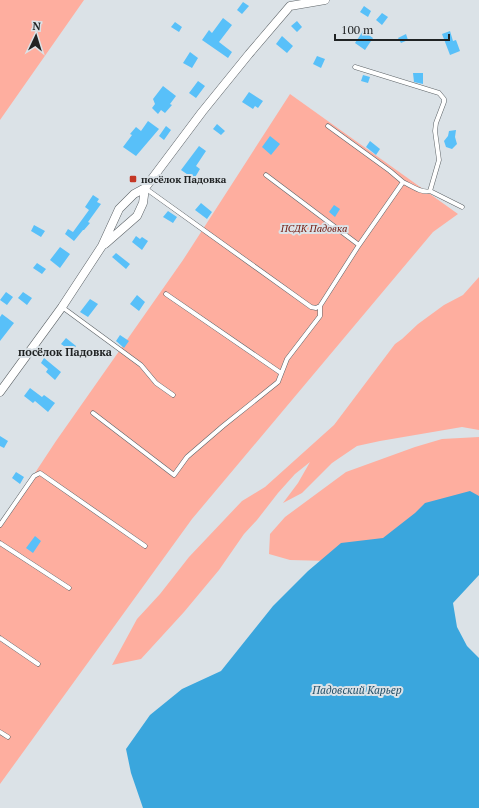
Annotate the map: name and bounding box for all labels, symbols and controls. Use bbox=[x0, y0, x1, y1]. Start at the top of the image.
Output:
north arrow bbox=[16, 16, 56, 56]
scale bar bbox=[335, 16, 449, 42]
text: N bbox=[32, 19, 42, 33]
text: 100 m bbox=[341, 22, 374, 37]
place label: посёлок Падовка bbox=[141, 173, 227, 186]
marker: посёлок Падовка bbox=[128, 174, 138, 184]
park label: ПСДК Падовка bbox=[280, 222, 347, 235]
district label: посёлок Падовка bbox=[18, 345, 112, 359]
water label: Падовский Карьер bbox=[311, 683, 402, 697]

